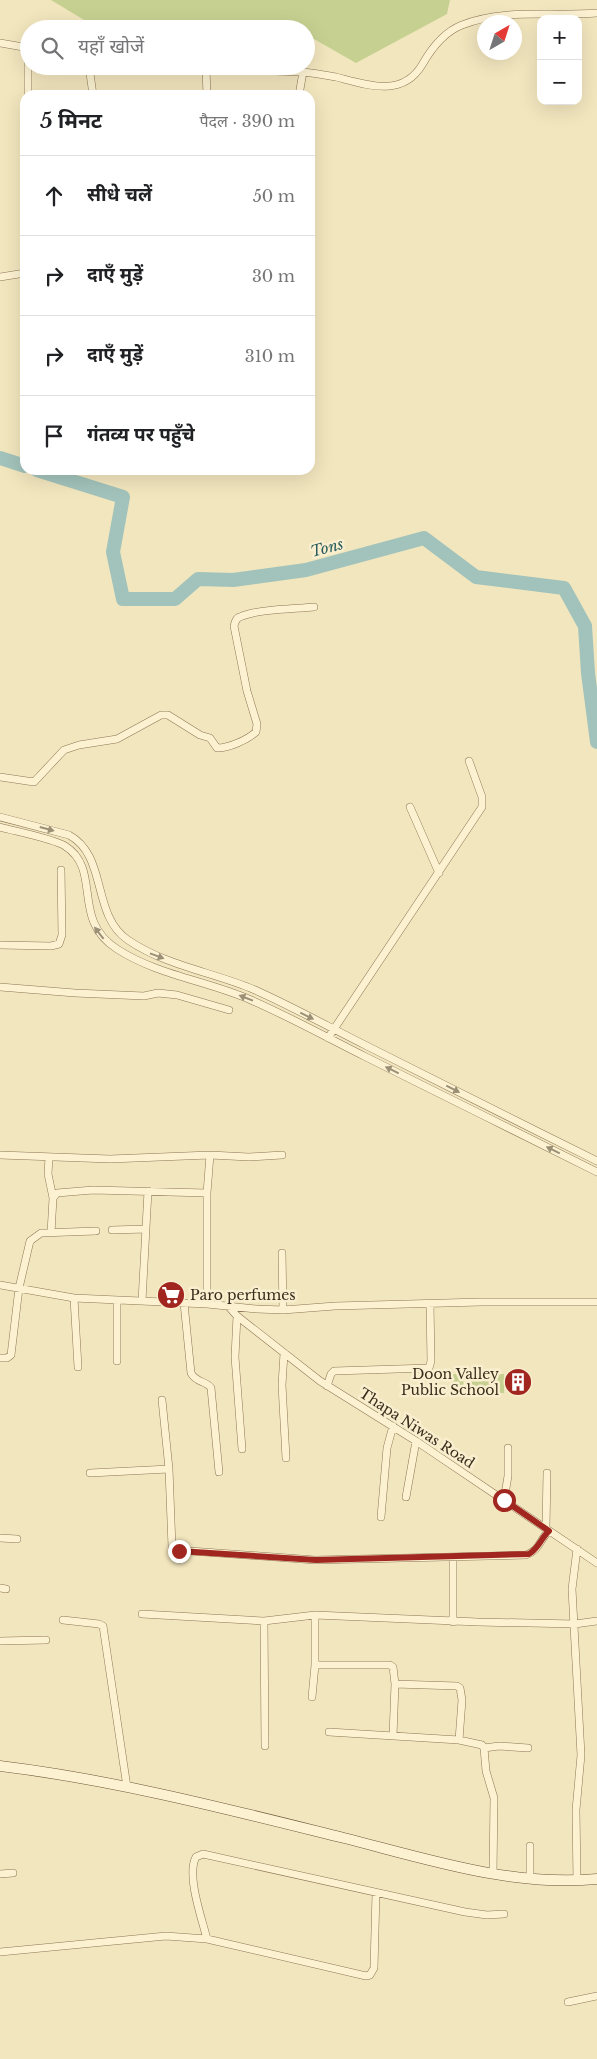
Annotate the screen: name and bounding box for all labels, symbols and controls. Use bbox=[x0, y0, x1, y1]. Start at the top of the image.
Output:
north arrow bbox=[477, 15, 522, 60]
map controls bbox=[537, 15, 582, 105]
button: + bbox=[537, 15, 582, 60]
search box bbox=[20, 20, 315, 75]
icon: search bbox=[38, 34, 66, 62]
text: यहाँ खोजें bbox=[78, 35, 144, 58]
button: − bbox=[537, 60, 582, 105]
text: 5 मिनट bbox=[40, 108, 102, 134]
text: पैदल · 390 m bbox=[199, 111, 295, 131]
icon: ahead bbox=[40, 182, 68, 210]
text: सीधे चलें bbox=[87, 183, 152, 206]
text: 50 m bbox=[253, 186, 295, 206]
icon: right bbox=[40, 262, 68, 290]
text: दाएँ मुड़ें bbox=[87, 263, 143, 286]
text: 30 m bbox=[252, 266, 295, 286]
icon: right bbox=[40, 342, 68, 370]
text: दाएँ मुड़ें bbox=[87, 343, 143, 366]
text: 310 m bbox=[245, 346, 295, 366]
icon: arrive bbox=[40, 422, 68, 450]
text: गंतव्य पर पहुँचे bbox=[87, 423, 195, 446]
water label: Tons bbox=[308, 534, 346, 561]
one-way arrow bbox=[40, 826, 55, 834]
one-way arrow bbox=[94, 927, 105, 940]
one-way arrow bbox=[150, 952, 165, 960]
one-way arrow bbox=[239, 994, 253, 1002]
one-way arrow bbox=[300, 1013, 314, 1021]
one-way arrow bbox=[385, 1066, 399, 1074]
one-way arrow bbox=[446, 1085, 460, 1093]
one-way arrow bbox=[546, 1146, 561, 1154]
supermarket icon: Paro perfumes bbox=[156, 1280, 186, 1310]
place label: Paro perfumes bbox=[190, 1286, 296, 1304]
place label: Doon Valley Public School bbox=[401, 1365, 499, 1399]
building icon: Doon Valley Public School bbox=[503, 1367, 533, 1397]
street label: Thapa Niwas Road bbox=[356, 1384, 479, 1472]
route start bbox=[493, 1489, 516, 1512]
route end bbox=[168, 1540, 191, 1563]

